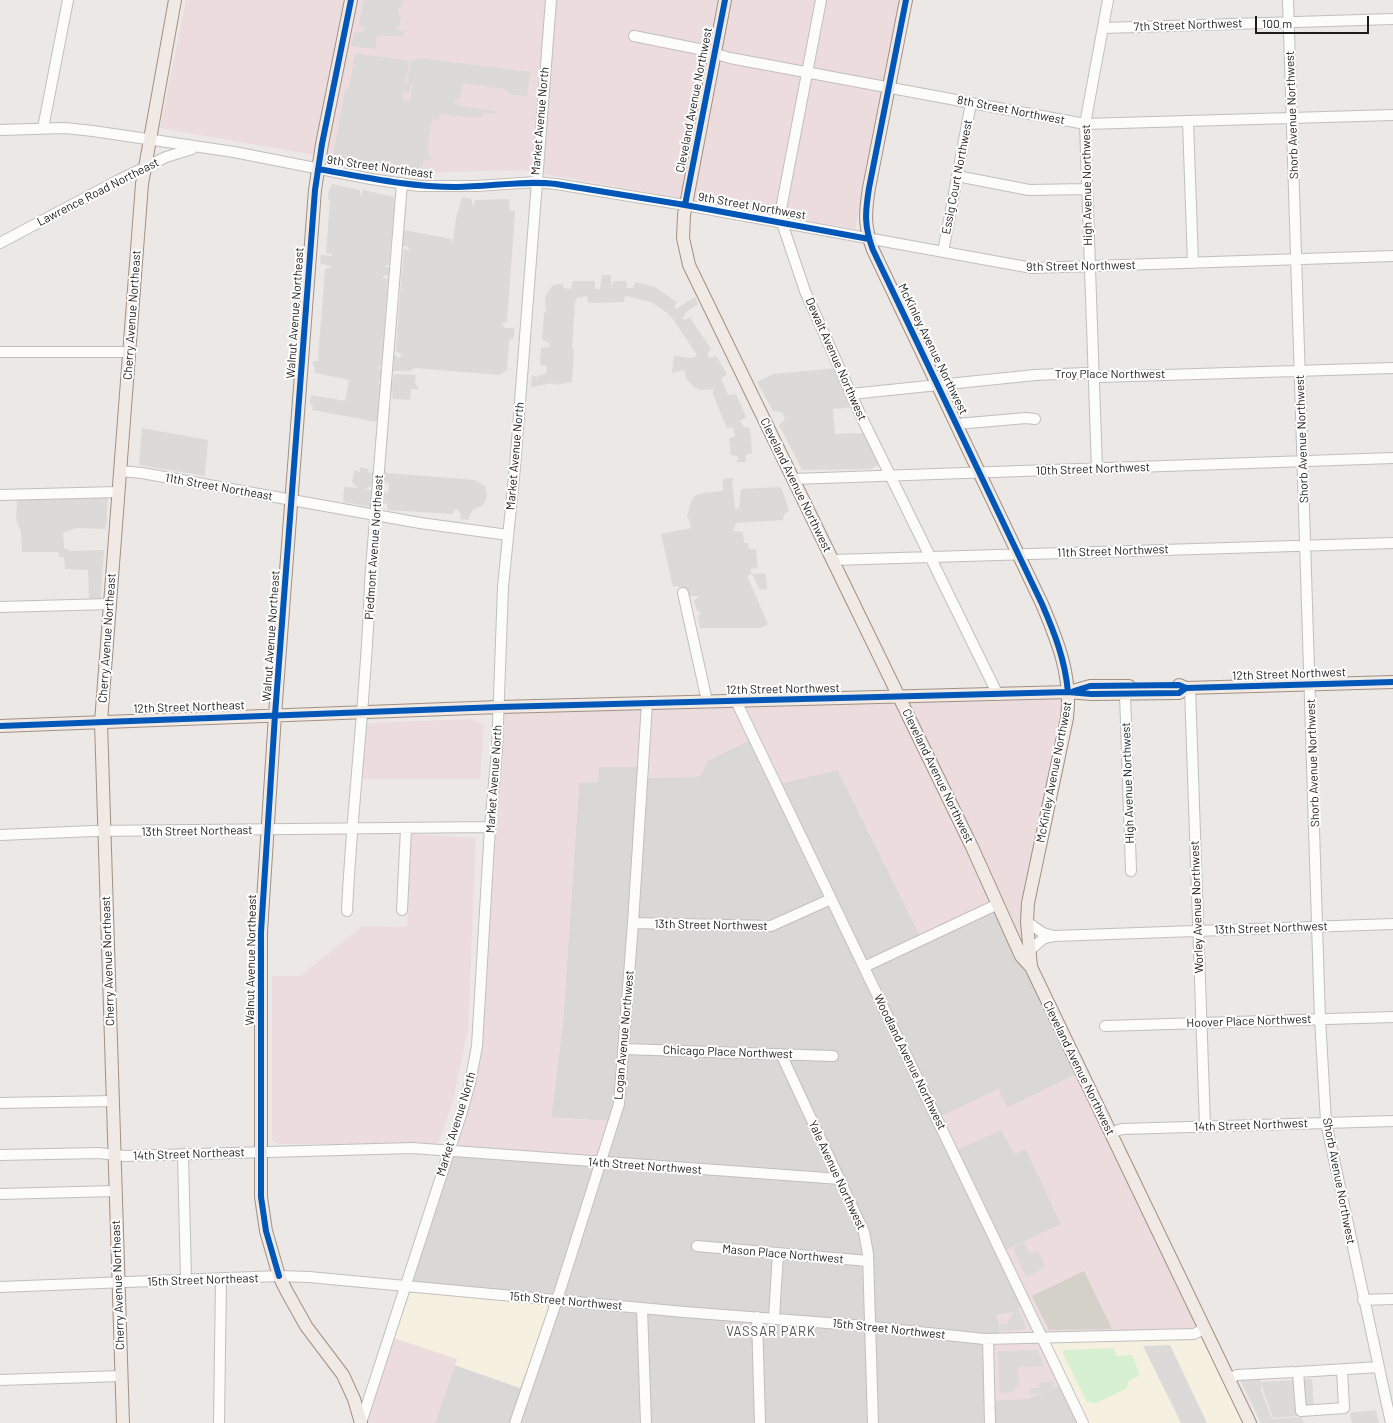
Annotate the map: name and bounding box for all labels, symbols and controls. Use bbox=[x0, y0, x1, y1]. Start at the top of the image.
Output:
scale bar bbox=[1257, 8, 1371, 34]
street label: 7th Street Northwest bbox=[1133, 16, 1243, 34]
text: 100 m bbox=[1262, 16, 1292, 30]
street label: Cleveland Avenue Northwest bbox=[673, 26, 715, 174]
street label: Shorb Avenue Northwest bbox=[1283, 51, 1301, 179]
street label: Market Avenue North bbox=[528, 66, 552, 176]
street label: 8th Street Northwest bbox=[956, 92, 1066, 128]
street label: Essig Court Northwest bbox=[939, 118, 975, 236]
street label: High Avenue Northwest bbox=[1079, 124, 1095, 246]
street label: 9th Street Northeast bbox=[326, 152, 434, 182]
street label: Lawrence Road Northeast bbox=[35, 155, 161, 229]
street label: 9th Street Northwest bbox=[697, 189, 807, 223]
street label: Walnut Avenue Northeast bbox=[283, 247, 307, 379]
street label: Cherry Avenue Northeast bbox=[120, 250, 144, 380]
street label: 9th Street Northwest bbox=[1026, 258, 1136, 274]
street label: McKinley Avenue Northwest bbox=[895, 281, 971, 417]
street label: Dewalt Avenue Northwest bbox=[802, 295, 870, 423]
street label: Troy Place Northwest bbox=[1055, 367, 1165, 381]
street label: Shorb Avenue Northwest bbox=[1293, 375, 1311, 503]
street label: Market Avenue North bbox=[503, 401, 527, 511]
street label: Cleveland Avenue Northwest bbox=[757, 415, 835, 555]
street label: 10th Street Northwest bbox=[1036, 460, 1150, 478]
street label: 11th Street Northeast bbox=[164, 470, 274, 504]
street label: Piedmont Avenue Northeast bbox=[362, 474, 386, 620]
street label: 11th Street Northwest bbox=[1057, 542, 1169, 560]
street label: Walnut Avenue Northeast bbox=[259, 570, 283, 702]
street label: Cherry Avenue Northeast bbox=[95, 573, 119, 703]
street label: 12th Street Northwest bbox=[1232, 665, 1346, 683]
street label: 12th Street Northwest bbox=[726, 681, 840, 697]
street label: 12th Street Northeast bbox=[133, 698, 245, 716]
street label: Shorb Avenue Northwest bbox=[1304, 699, 1322, 827]
street label: McKinley Avenue Northwest bbox=[1033, 700, 1075, 844]
street label: Cleveland Avenue Northwest bbox=[899, 706, 977, 846]
street label: High Avenue Northwest bbox=[1119, 722, 1137, 844]
street label: Market Avenue North bbox=[483, 724, 505, 834]
street label: 13th Street Northeast bbox=[141, 823, 253, 839]
street label: Worley Avenue Northwest bbox=[1187, 840, 1207, 974]
street label: Walnut Avenue Northeast bbox=[243, 894, 259, 1026]
street label: Cherry Avenue Northeast bbox=[99, 896, 117, 1026]
street label: 13th Street Northwest bbox=[654, 917, 768, 933]
street label: 13th Street Northwest bbox=[1214, 919, 1328, 937]
street label: Logan Avenue Northwest bbox=[611, 970, 637, 1100]
street label: Woodland Avenue Northwest bbox=[871, 992, 949, 1132]
street label: Cleveland Avenue Northwest bbox=[1040, 998, 1118, 1138]
street label: Hoover Place Northwest bbox=[1186, 1012, 1312, 1030]
street label: Chicago Place Northwest bbox=[663, 1043, 793, 1061]
street label: Market Avenue North bbox=[433, 1070, 479, 1178]
street label: 14th Street Northwest bbox=[1194, 1116, 1308, 1134]
street label: Shorb Avenue Northwest bbox=[1320, 1117, 1358, 1245]
street label: Yale Avenue Northwest bbox=[805, 1118, 869, 1232]
street label: 14th Street Northeast bbox=[133, 1145, 245, 1163]
street label: 14th Street Northwest bbox=[588, 1155, 702, 1177]
street label: Cherry Avenue Northeast bbox=[109, 1220, 127, 1350]
street label: Mason Place Northwest bbox=[722, 1242, 844, 1266]
street label: 15th Street Northeast bbox=[147, 1271, 259, 1289]
street label: 15th Street Northwest bbox=[509, 1289, 623, 1313]
street label: 15th Street Northwest bbox=[832, 1316, 946, 1342]
district label: VASSAR PARK bbox=[726, 1324, 816, 1340]

